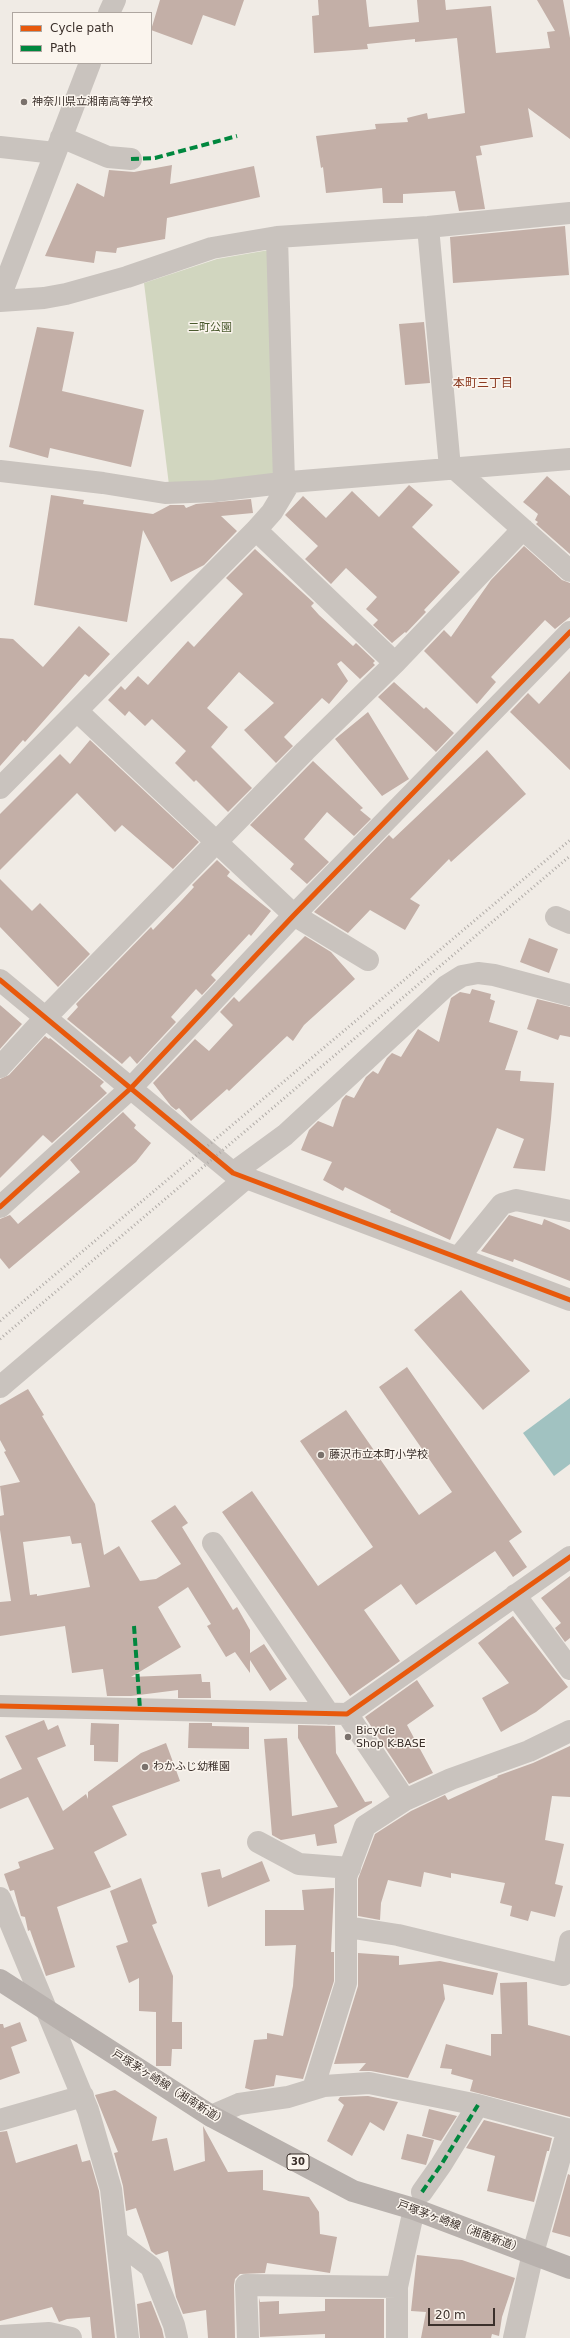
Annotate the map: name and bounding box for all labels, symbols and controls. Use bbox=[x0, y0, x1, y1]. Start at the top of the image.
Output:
legend bbox=[12, 12, 152, 64]
text: Cycle path bbox=[50, 21, 114, 35]
text: Path bbox=[50, 41, 76, 55]
place label: 神奈川県立湘南高等学校 bbox=[32, 95, 153, 109]
marker: 神奈川県立湘南高等学校 bbox=[19, 97, 29, 107]
park label: 二町公園 bbox=[188, 321, 232, 335]
district label: 本町三丁目 bbox=[453, 377, 513, 391]
place label: 藤沢市立本町小学校 bbox=[329, 1448, 428, 1462]
marker: 藤沢市立本町小学校 bbox=[316, 1450, 326, 1460]
place label: Bicycle Shop K-BASE bbox=[356, 1724, 426, 1750]
marker: Bicycle Shop K-BASE bbox=[343, 1732, 353, 1742]
place label: わかふじ幼稚園 bbox=[153, 1760, 230, 1774]
marker: わかふじ幼稚園 bbox=[140, 1762, 150, 1772]
street label: 戸塚茅ヶ崎線（湘南新道） bbox=[110, 2047, 228, 2129]
road number: 30 bbox=[287, 2154, 309, 2170]
street label: 戸塚茅ヶ崎線（湘南新道） bbox=[396, 2198, 524, 2256]
scale bar bbox=[430, 2300, 497, 2326]
text: 20 m bbox=[435, 2308, 466, 2322]

